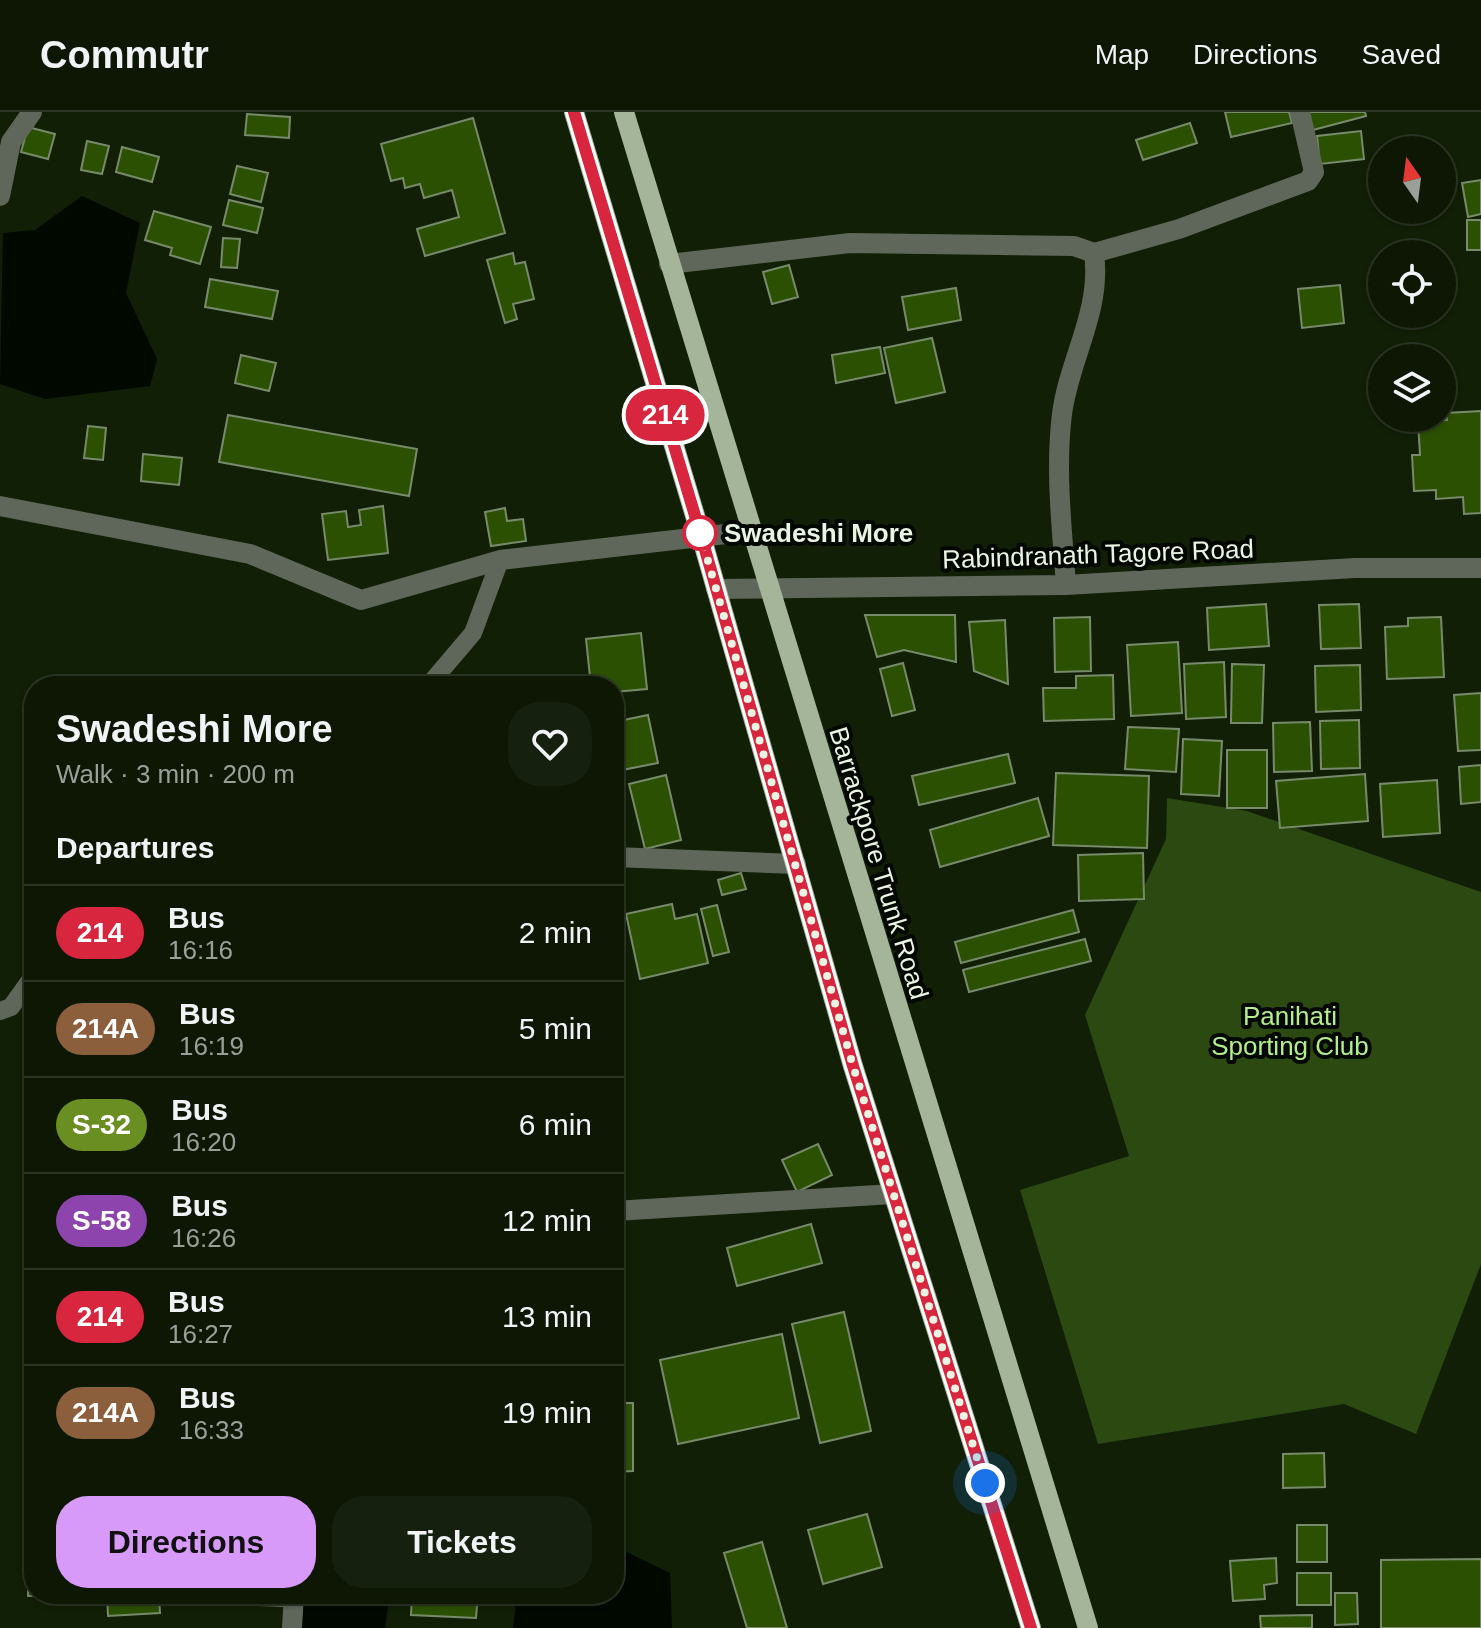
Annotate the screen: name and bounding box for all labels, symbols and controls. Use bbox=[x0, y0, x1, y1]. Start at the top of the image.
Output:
text: Commutr bbox=[40, 34, 209, 76]
text: Map bbox=[1095, 39, 1149, 70]
text: Directions bbox=[1193, 39, 1318, 70]
text: Saved bbox=[1362, 39, 1441, 70]
north arrow bbox=[1368, 136, 1456, 224]
map controls bbox=[1368, 136, 1456, 432]
button: locate bbox=[1368, 240, 1456, 328]
button: layers bbox=[1368, 344, 1456, 432]
line badge: 214 bbox=[619, 389, 711, 441]
text: 214 bbox=[642, 399, 688, 430]
marker: Swadeshi More bbox=[683, 516, 717, 550]
place label: Swadeshi More bbox=[724, 518, 913, 548]
street label: Rabindranath Tagore Road bbox=[942, 534, 1254, 574]
button: heart bbox=[508, 702, 592, 786]
text: Swadeshi More bbox=[56, 708, 333, 750]
street label: Barrackpore Trunk Road bbox=[823, 723, 935, 1003]
text: Walk · 3 min · 200 m bbox=[56, 759, 295, 789]
text: Departures bbox=[56, 831, 214, 864]
text: Bus bbox=[168, 901, 225, 934]
text: 2 min bbox=[519, 916, 592, 949]
text: 214 bbox=[77, 917, 123, 948]
text: 16:16 bbox=[168, 935, 233, 965]
text: Bus bbox=[179, 997, 236, 1030]
park label: Panihati Sporting Club bbox=[1211, 1001, 1369, 1061]
text: 5 min bbox=[519, 1012, 592, 1045]
text: 214A bbox=[72, 1013, 139, 1044]
text: 16:19 bbox=[179, 1031, 244, 1061]
text: Bus bbox=[171, 1093, 228, 1126]
text: 6 min bbox=[519, 1108, 592, 1141]
text: S-32 bbox=[72, 1109, 131, 1140]
text: 16:20 bbox=[171, 1127, 236, 1157]
text: Bus bbox=[171, 1189, 228, 1222]
text: 12 min bbox=[502, 1204, 592, 1237]
text: S-58 bbox=[72, 1205, 131, 1236]
text: 16:26 bbox=[171, 1223, 236, 1253]
text: Bus bbox=[168, 1285, 225, 1318]
text: 13 min bbox=[502, 1300, 592, 1333]
text: 214 bbox=[77, 1301, 123, 1332]
text: 16:27 bbox=[168, 1319, 233, 1349]
text: Bus bbox=[179, 1381, 236, 1414]
text: 19 min bbox=[502, 1396, 592, 1429]
text: 214A bbox=[72, 1397, 139, 1428]
text: 16:33 bbox=[179, 1415, 244, 1445]
your location bbox=[965, 1463, 1005, 1503]
button: Directions bbox=[56, 1496, 316, 1588]
button: Tickets bbox=[332, 1496, 592, 1588]

